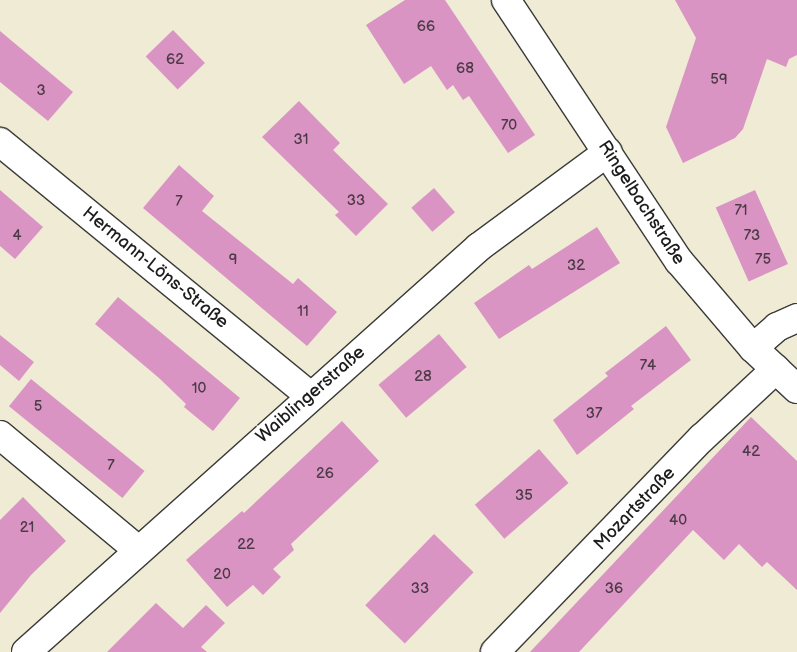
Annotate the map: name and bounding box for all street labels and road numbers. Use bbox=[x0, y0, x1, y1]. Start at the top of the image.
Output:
street label: Ringelbachstraße bbox=[593, 137, 689, 269]
street label: Hermann-Löns-Straße bbox=[78, 203, 232, 333]
street label: Waiblingerstraße bbox=[252, 342, 370, 448]
street label: Mozartstraße bbox=[590, 463, 680, 555]

